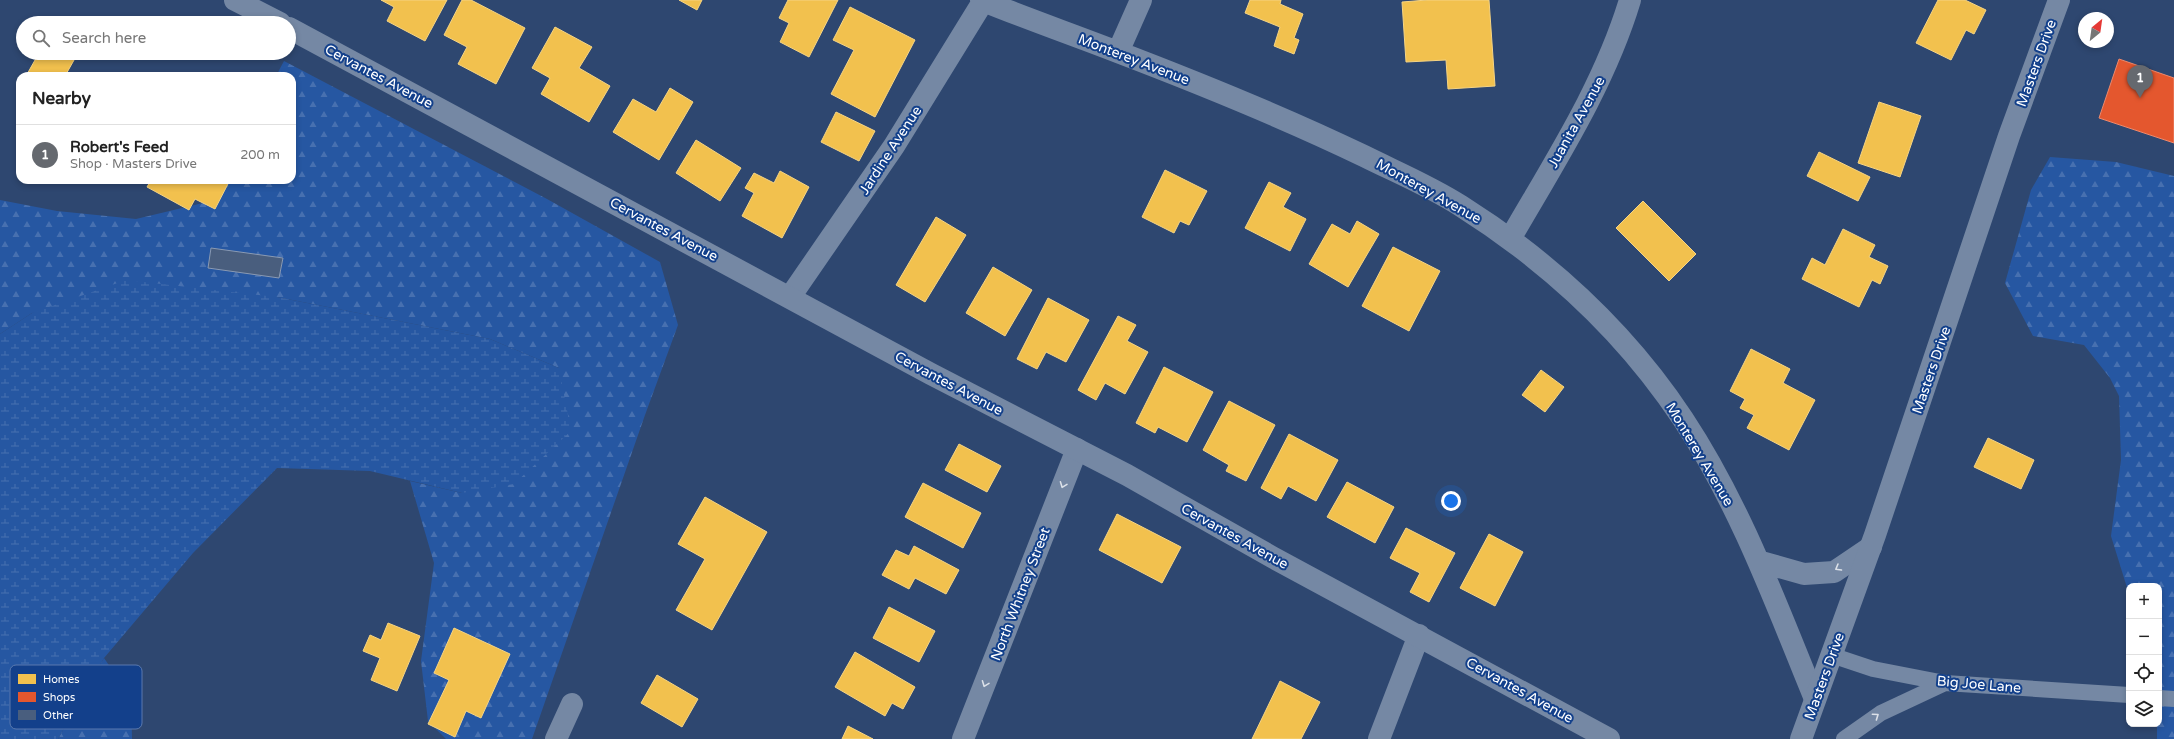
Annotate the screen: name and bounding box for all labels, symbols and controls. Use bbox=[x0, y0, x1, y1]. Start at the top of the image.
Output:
north arrow bbox=[2078, 12, 2114, 48]
search box bbox=[16, 16, 296, 60]
street label: Masters Drive bbox=[2013, 17, 2060, 109]
icon: search bbox=[30, 27, 52, 49]
text: Search here bbox=[62, 29, 146, 47]
street label: Monterey Avenue bbox=[1076, 30, 1192, 89]
street label: Cervantes Avenue bbox=[322, 41, 436, 112]
pin: 1 bbox=[2127, 65, 2153, 98]
street label: Juanita Avenue bbox=[1544, 74, 1609, 171]
text: Nearby bbox=[32, 88, 91, 109]
street label: Jardine Avenue bbox=[855, 103, 925, 198]
text: Robert's Feed bbox=[70, 138, 169, 156]
text: 1 bbox=[41, 147, 49, 163]
text: 200 m bbox=[240, 147, 280, 163]
street label: Monterey Avenue bbox=[1373, 155, 1484, 227]
text: Shop · Masters Drive bbox=[70, 156, 197, 172]
street label: Cervantes Avenue bbox=[607, 194, 721, 265]
street label: Masters Drive bbox=[1909, 324, 1954, 416]
street label: Cervantes Avenue bbox=[892, 348, 1006, 419]
street label: Monterey Avenue bbox=[1662, 399, 1737, 509]
one-way arrow bbox=[1059, 482, 1067, 489]
your location bbox=[1441, 491, 1461, 511]
street label: Cervantes Avenue bbox=[1178, 500, 1291, 573]
street label: North Whitney Street bbox=[987, 524, 1054, 663]
one-way arrow bbox=[1835, 564, 1842, 571]
map controls bbox=[2126, 583, 2162, 727]
button: + bbox=[2126, 583, 2162, 619]
button: − bbox=[2126, 619, 2162, 655]
street label: Masters Drive bbox=[1801, 630, 1848, 722]
street label: Cervantes Avenue bbox=[1463, 654, 1576, 727]
button: locate bbox=[2126, 655, 2162, 691]
legend bbox=[10, 665, 142, 729]
street label: Big Joe Lane bbox=[1936, 672, 2022, 697]
text: Homes bbox=[43, 673, 79, 686]
one-way arrow bbox=[981, 681, 989, 688]
text: Shops bbox=[43, 691, 75, 704]
button: layers bbox=[2126, 691, 2162, 727]
text: Other bbox=[43, 709, 74, 722]
one-way arrow bbox=[1872, 713, 1879, 721]

